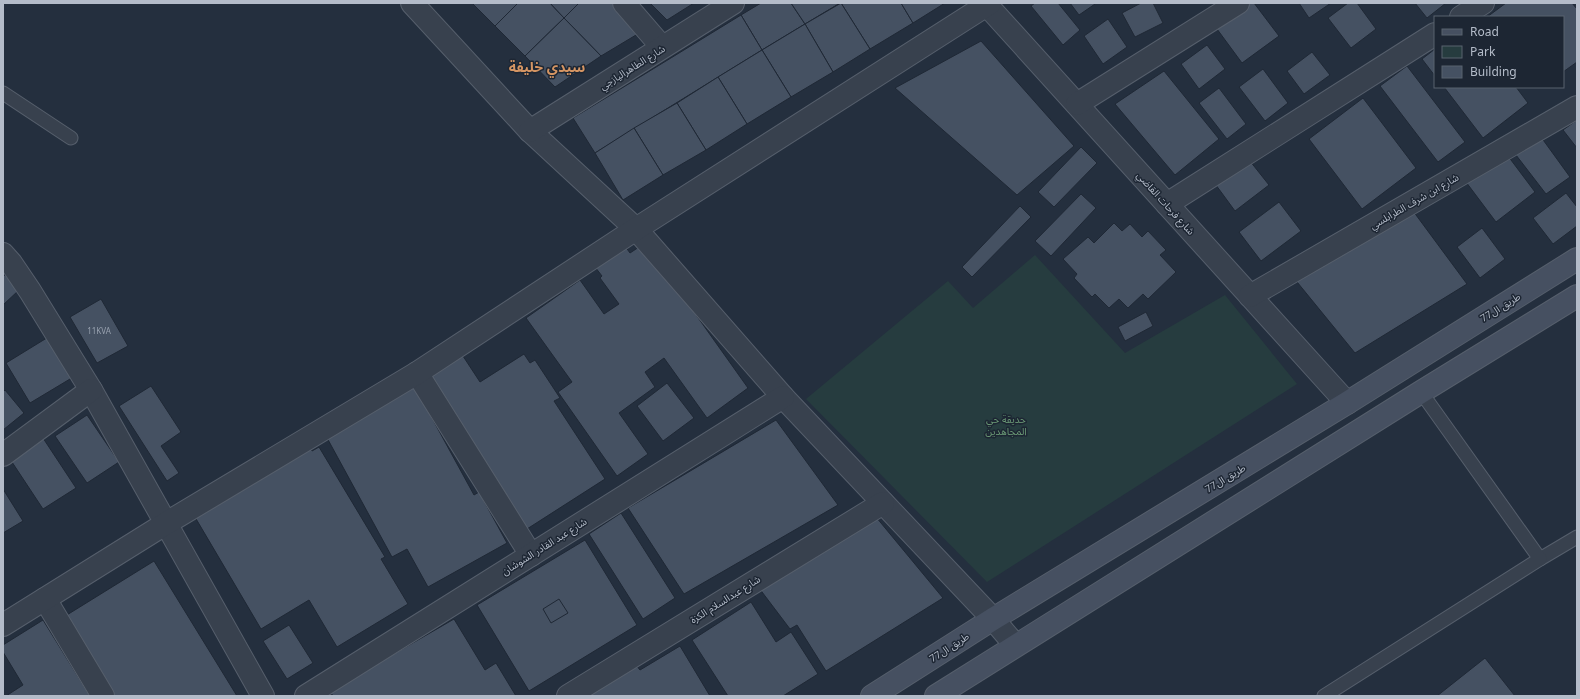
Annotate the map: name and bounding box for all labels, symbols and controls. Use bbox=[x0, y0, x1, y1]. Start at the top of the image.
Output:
legend bbox=[1434, 16, 1564, 88]
text: Road bbox=[1470, 23, 1499, 40]
street label: شارع الطاهراليازجي bbox=[597, 41, 668, 94]
text: Park bbox=[1470, 43, 1496, 60]
district label: سيدي خليفة bbox=[509, 57, 585, 78]
text: Building bbox=[1470, 63, 1517, 80]
street label: شارع فرحات القاضي bbox=[1133, 168, 1198, 239]
street label: شارع ابن شرف الطرابلسي bbox=[1367, 170, 1462, 233]
street label: طريق ال77 bbox=[1477, 289, 1523, 325]
house number: 11KVA bbox=[87, 325, 112, 336]
park label: حديقة حي المجاهدين bbox=[985, 412, 1027, 438]
street label: طريق ال77 bbox=[1202, 460, 1248, 496]
street label: شارع عبد القادر الشوشان bbox=[499, 514, 590, 579]
street label: شارع عبدالسلام الكزة bbox=[687, 572, 764, 628]
street label: طريق ال77 bbox=[926, 629, 972, 665]

